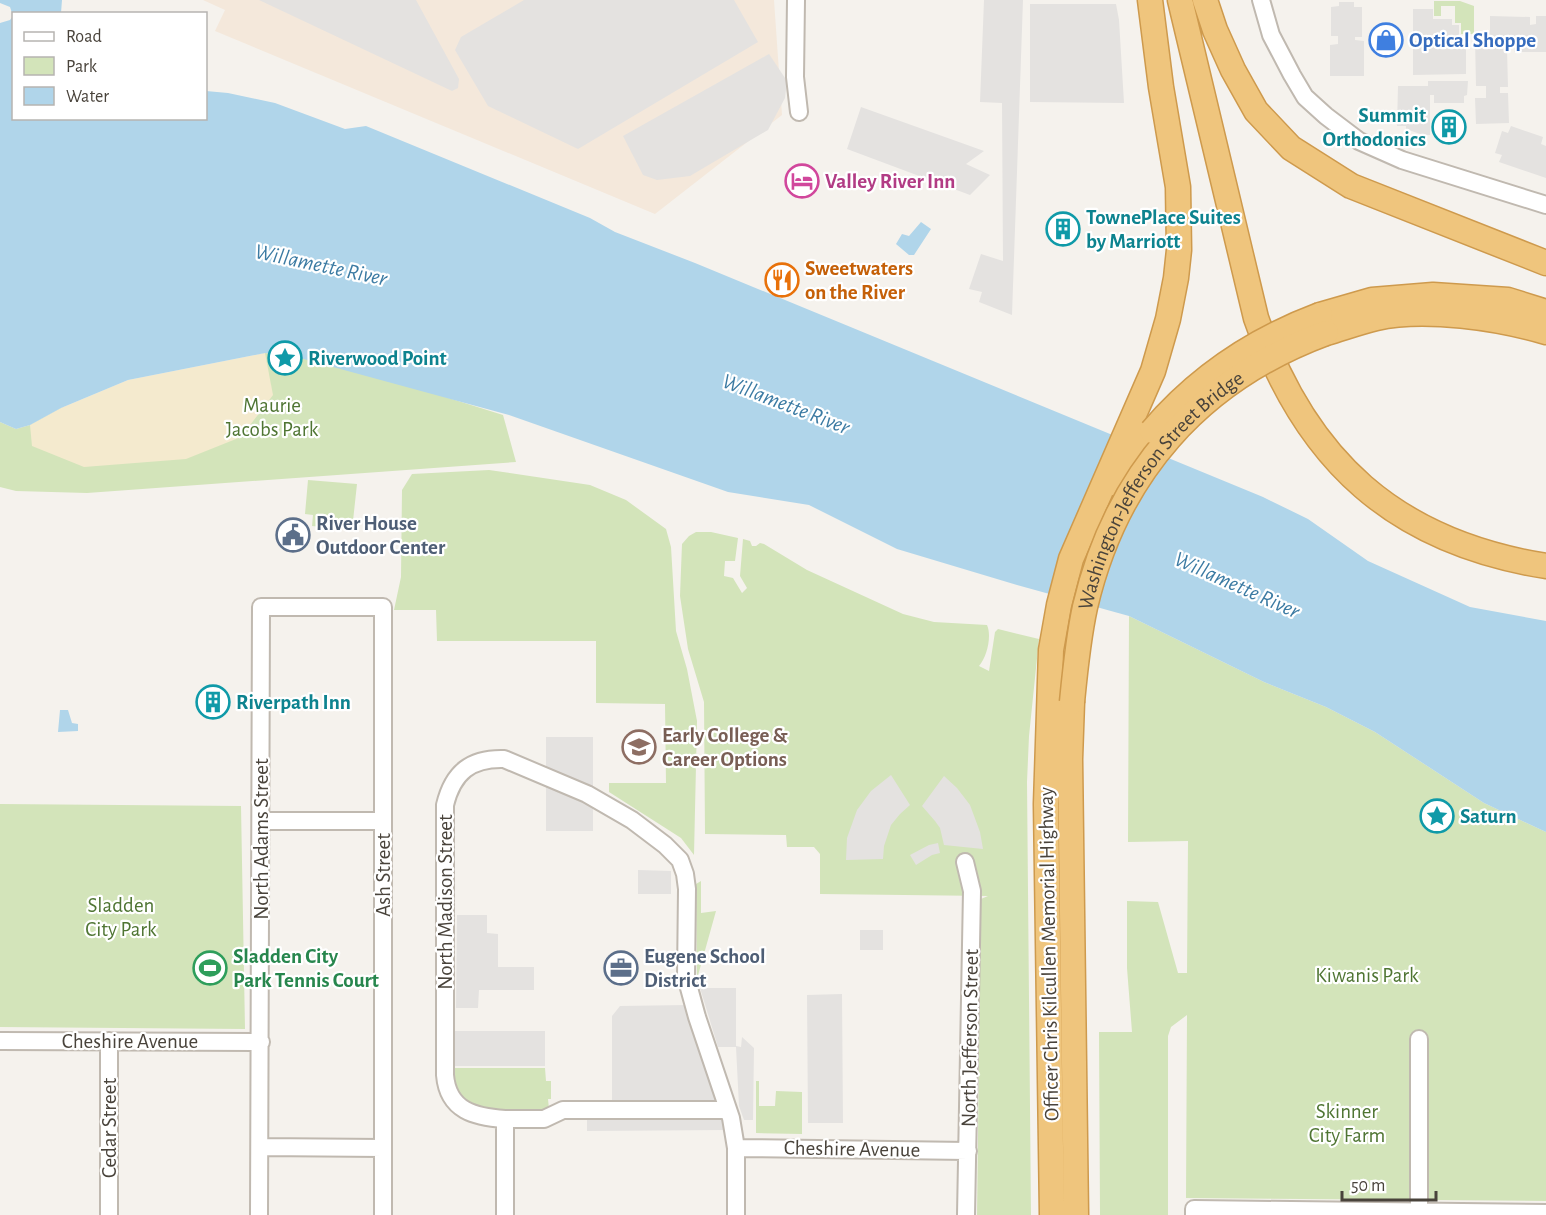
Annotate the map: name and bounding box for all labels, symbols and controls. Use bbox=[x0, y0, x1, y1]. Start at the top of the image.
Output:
legend bbox=[12, 12, 207, 120]
shop icon: Optical Shoppe bbox=[1368, 22, 1404, 58]
text: Road bbox=[66, 28, 102, 46]
place label: Optical Shoppe bbox=[1409, 30, 1536, 51]
text: Park bbox=[66, 58, 98, 76]
text: Water bbox=[66, 88, 109, 106]
place label: Summit Orthodonics bbox=[1322, 105, 1426, 150]
building icon: Summit Orthodonics bbox=[1431, 109, 1467, 145]
hotel icon: Valley River Inn bbox=[784, 163, 820, 199]
place label: Valley River Inn bbox=[825, 171, 955, 192]
place label: TownePlace Suites by Marriott bbox=[1086, 207, 1241, 252]
building icon: TownePlace Suites by Marriott bbox=[1045, 211, 1081, 247]
water label: Willamette River bbox=[253, 240, 390, 290]
place label: Sweetwaters on the River bbox=[805, 258, 913, 303]
restaurant icon: Sweetwaters on the River bbox=[764, 262, 800, 298]
place icon: Riverwood Point bbox=[267, 340, 303, 376]
place label: Riverwood Point bbox=[308, 348, 447, 369]
street label: Washington-Jefferson Street Bridge bbox=[1074, 367, 1247, 612]
water label: Willamette River bbox=[719, 370, 853, 439]
park label: Maurie Jacobs Park bbox=[226, 395, 319, 440]
place label: River House Outdoor Center bbox=[316, 513, 446, 558]
public building icon: River House Outdoor Center bbox=[275, 517, 311, 553]
water label: Willamette River bbox=[1171, 548, 1304, 623]
building icon: Riverpath Inn bbox=[195, 684, 231, 720]
place label: Riverpath Inn bbox=[236, 692, 351, 713]
place label: Early College & Career Options bbox=[662, 725, 788, 770]
school or university icon: Early College & Career Options bbox=[621, 729, 657, 765]
street label: North Adams Street bbox=[251, 758, 272, 920]
street label: Officer Chris Kilcullen Memorial Highway bbox=[1036, 787, 1062, 1121]
place icon: Saturn bbox=[1419, 798, 1455, 834]
place label: Saturn bbox=[1460, 806, 1517, 827]
street label: North Madison Street bbox=[435, 814, 456, 990]
street label: Ash Street bbox=[373, 833, 394, 917]
park label: Sladden City Park bbox=[85, 895, 157, 940]
place label: Sladden City Park Tennis Court bbox=[233, 946, 379, 991]
place label: Eugene School District bbox=[644, 946, 765, 991]
street label: North Jefferson Street bbox=[958, 949, 982, 1127]
sports icon: Sladden City Park Tennis Court bbox=[192, 950, 228, 986]
office icon: Eugene School District bbox=[603, 950, 639, 986]
park label: Kiwanis Park bbox=[1315, 965, 1419, 986]
street label: Cheshire Avenue bbox=[62, 1031, 198, 1052]
street label: Cedar Street bbox=[99, 1078, 120, 1178]
park label: Skinner City Farm bbox=[1309, 1101, 1385, 1146]
street label: Cheshire Avenue bbox=[784, 1137, 920, 1161]
scale bar bbox=[1342, 1164, 1436, 1202]
text: 50 m bbox=[1351, 1177, 1385, 1195]

